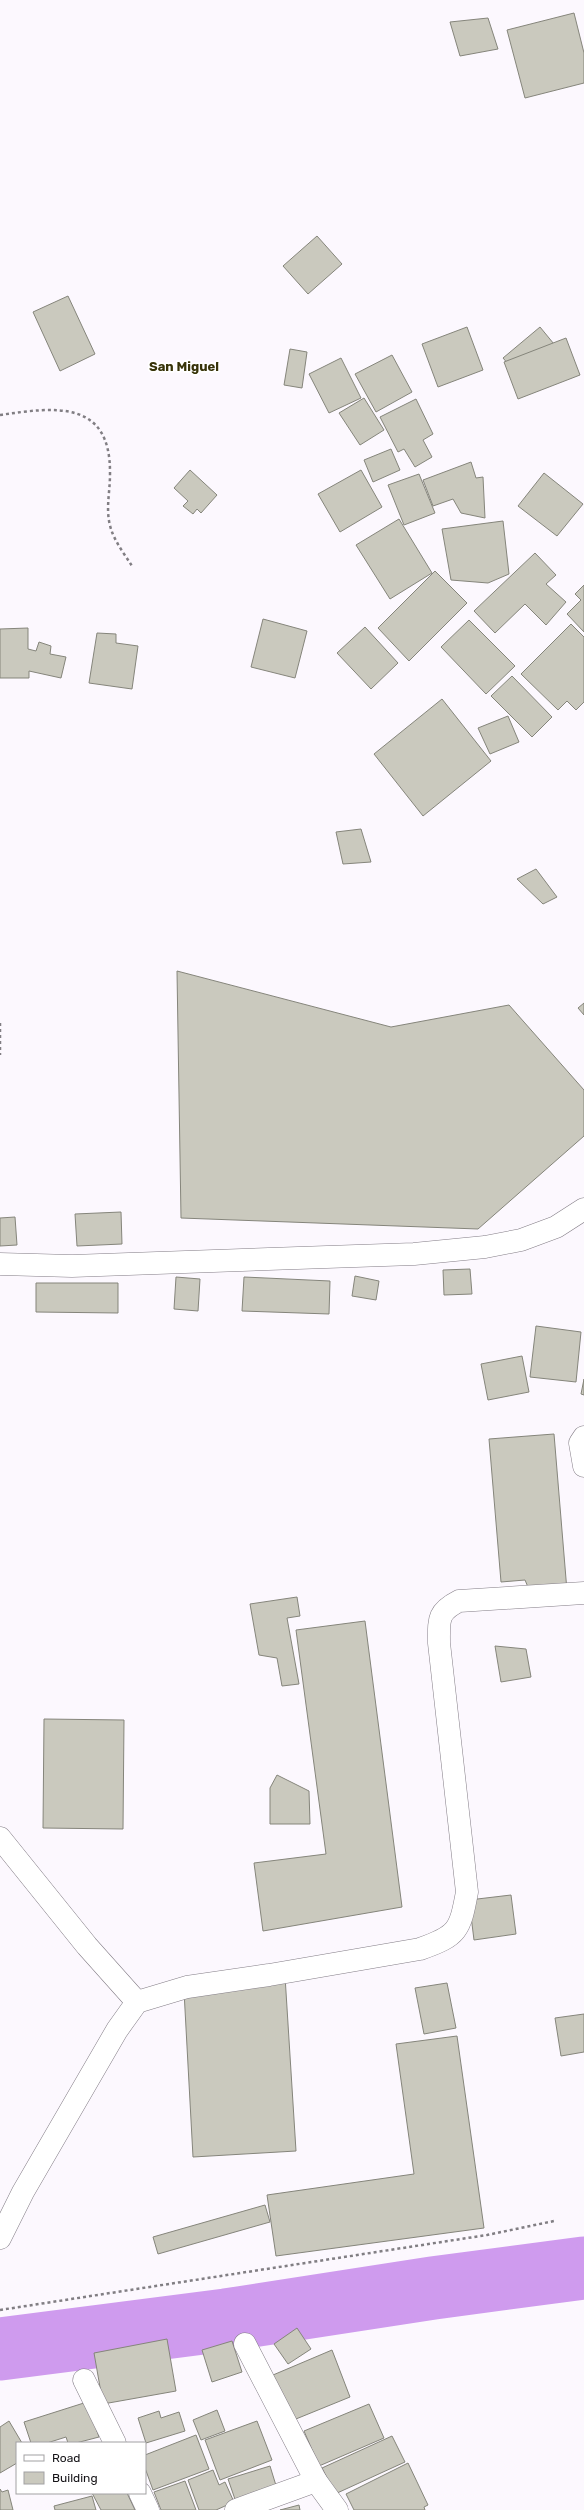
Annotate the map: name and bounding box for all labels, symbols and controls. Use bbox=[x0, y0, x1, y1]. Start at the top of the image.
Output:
district label: San Miguel bbox=[149, 359, 219, 374]
legend bbox=[16, 2442, 146, 2494]
text: Road bbox=[52, 2451, 80, 2465]
text: Building bbox=[52, 2471, 98, 2485]

